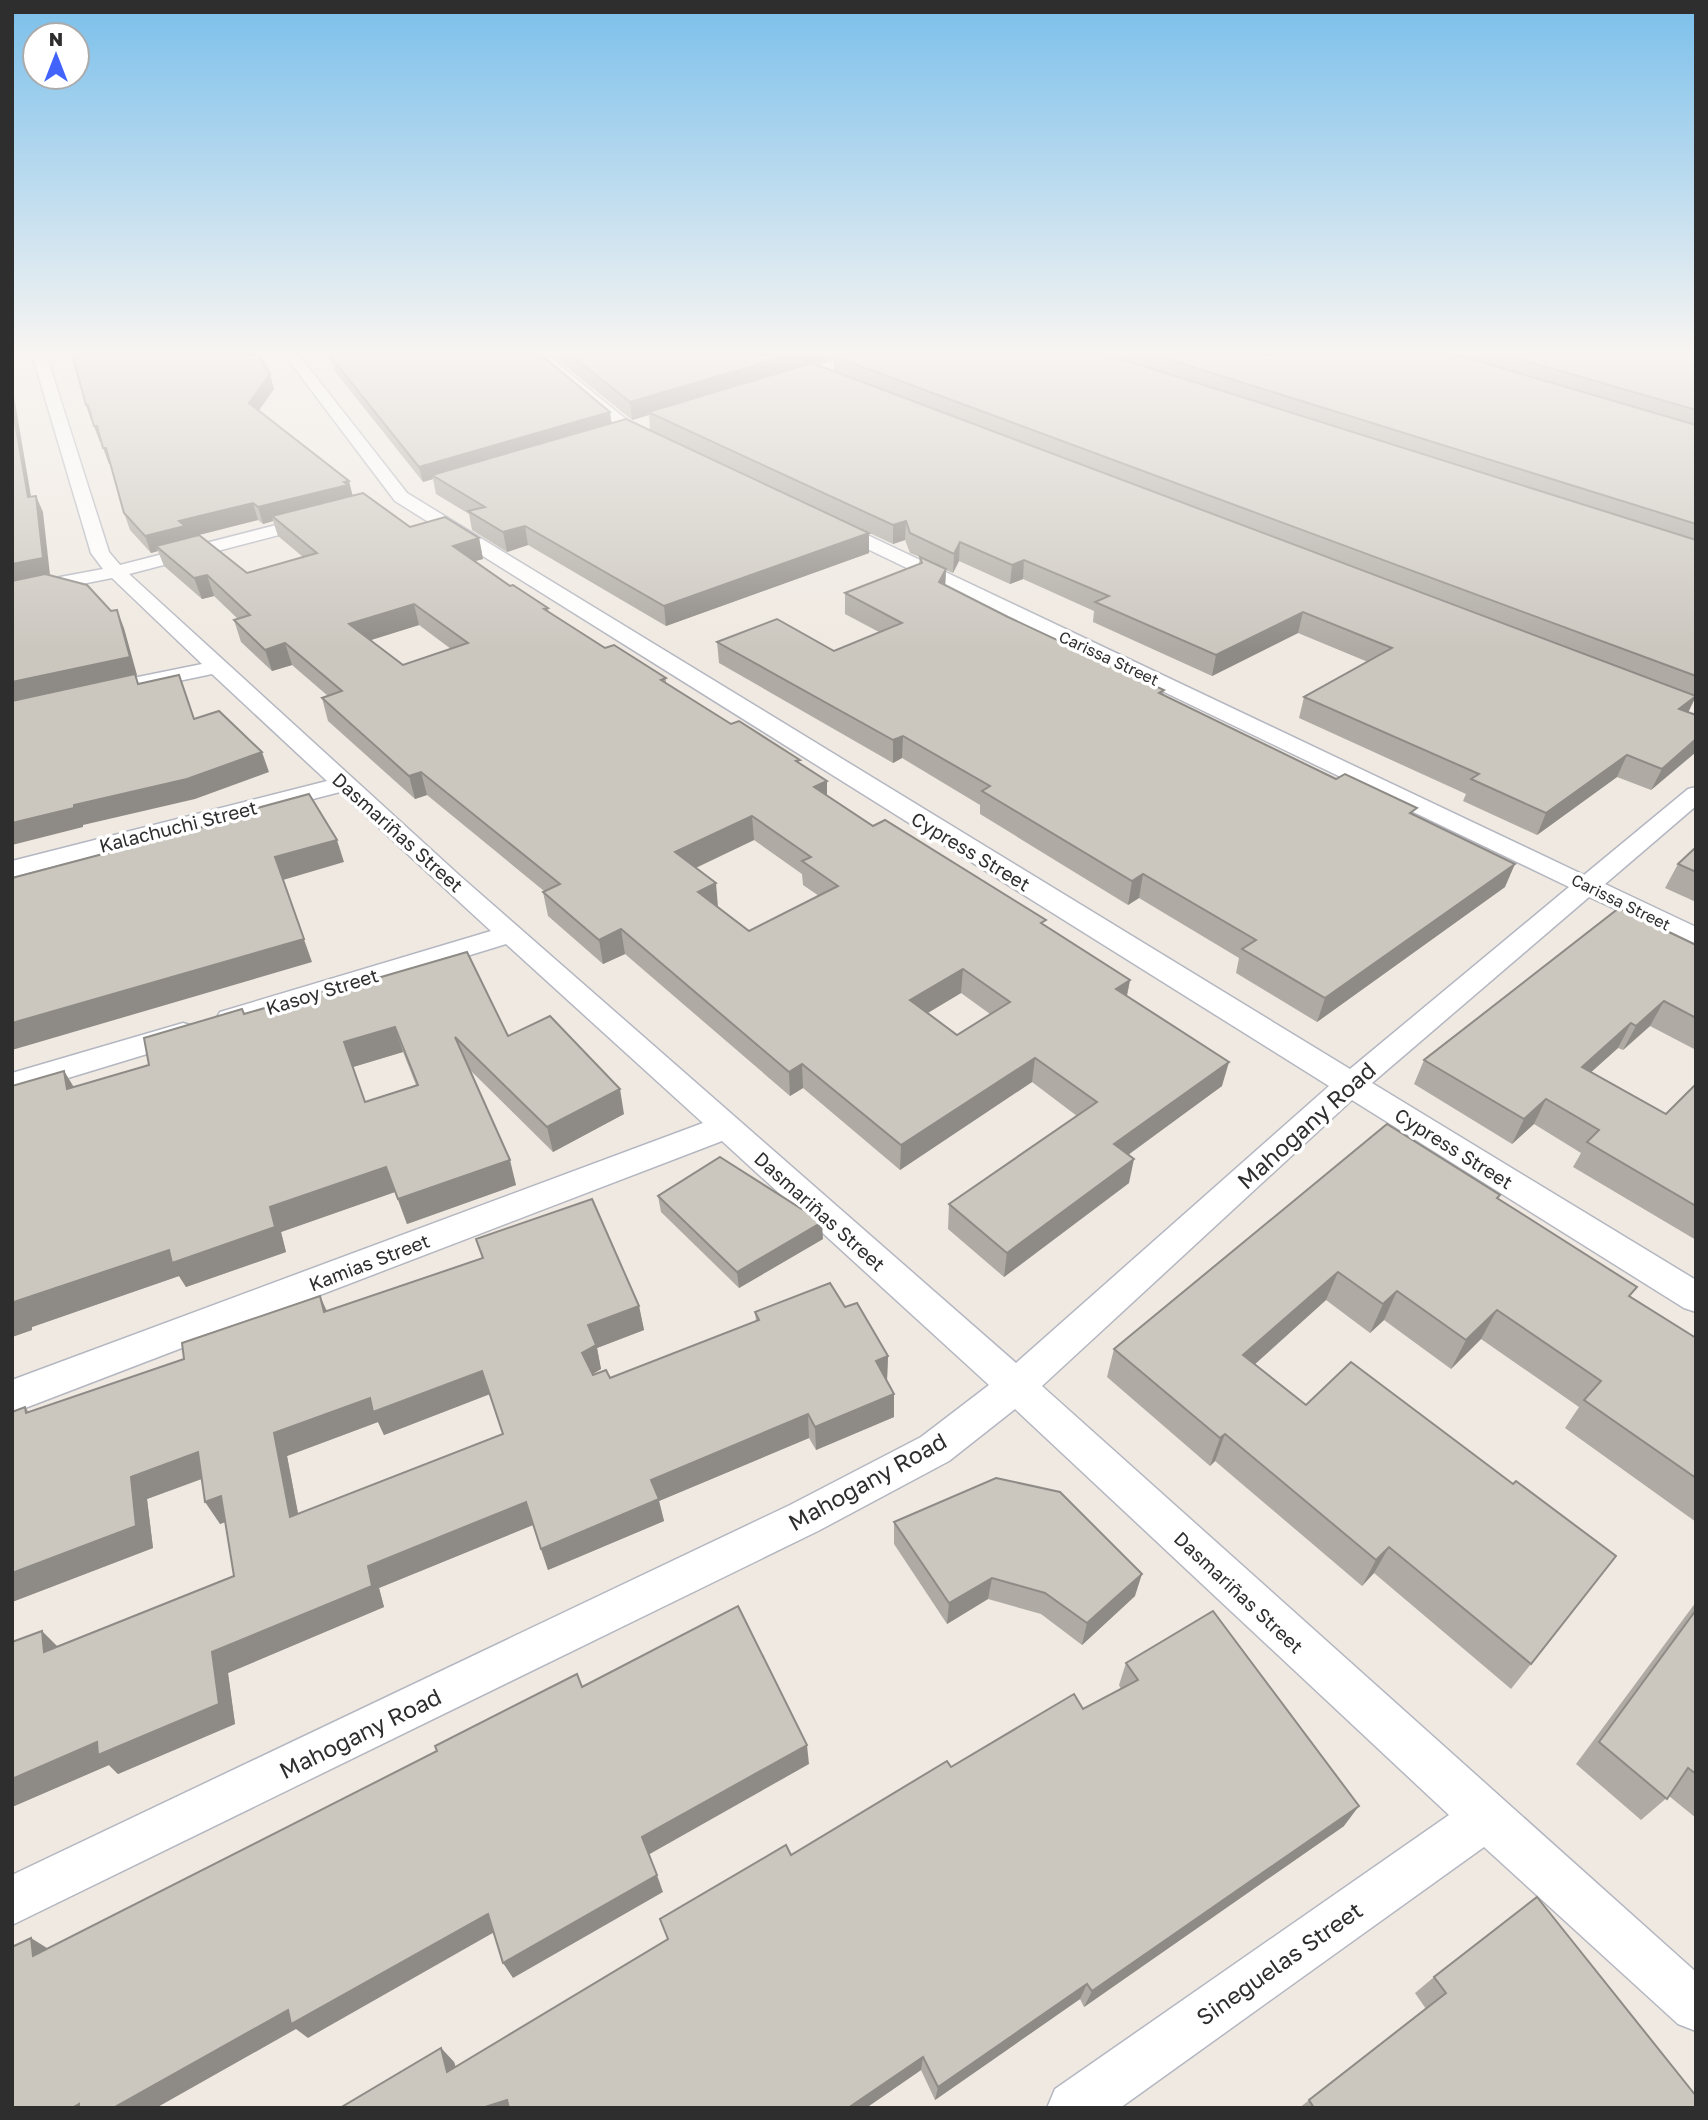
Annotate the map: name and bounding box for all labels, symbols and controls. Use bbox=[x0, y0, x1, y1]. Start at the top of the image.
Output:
north arrow bbox=[21, 21, 91, 91]
text: N bbox=[49, 27, 63, 50]
street label: Carissa Street bbox=[1056, 626, 1162, 690]
street label: Dasmariñas Street bbox=[328, 767, 468, 897]
street label: Kalachuchi Street bbox=[97, 795, 259, 857]
street label: Cypress Street bbox=[907, 806, 1035, 896]
street label: Carissa Street bbox=[1568, 869, 1674, 935]
street label: Kasoy Street bbox=[263, 963, 381, 1019]
street label: Mahogany Road bbox=[1231, 1056, 1381, 1194]
street label: Cypress Street bbox=[1391, 1103, 1517, 1193]
street label: Dasmariñas Street bbox=[750, 1146, 890, 1276]
street label: Kamias Street bbox=[305, 1228, 433, 1296]
street label: Mahogany Road bbox=[783, 1426, 951, 1536]
street label: Dasmariñas Street bbox=[1170, 1526, 1308, 1658]
street label: Mahogany Road bbox=[275, 1682, 445, 1784]
street label: Sineguelas Street bbox=[1191, 1895, 1367, 2031]

